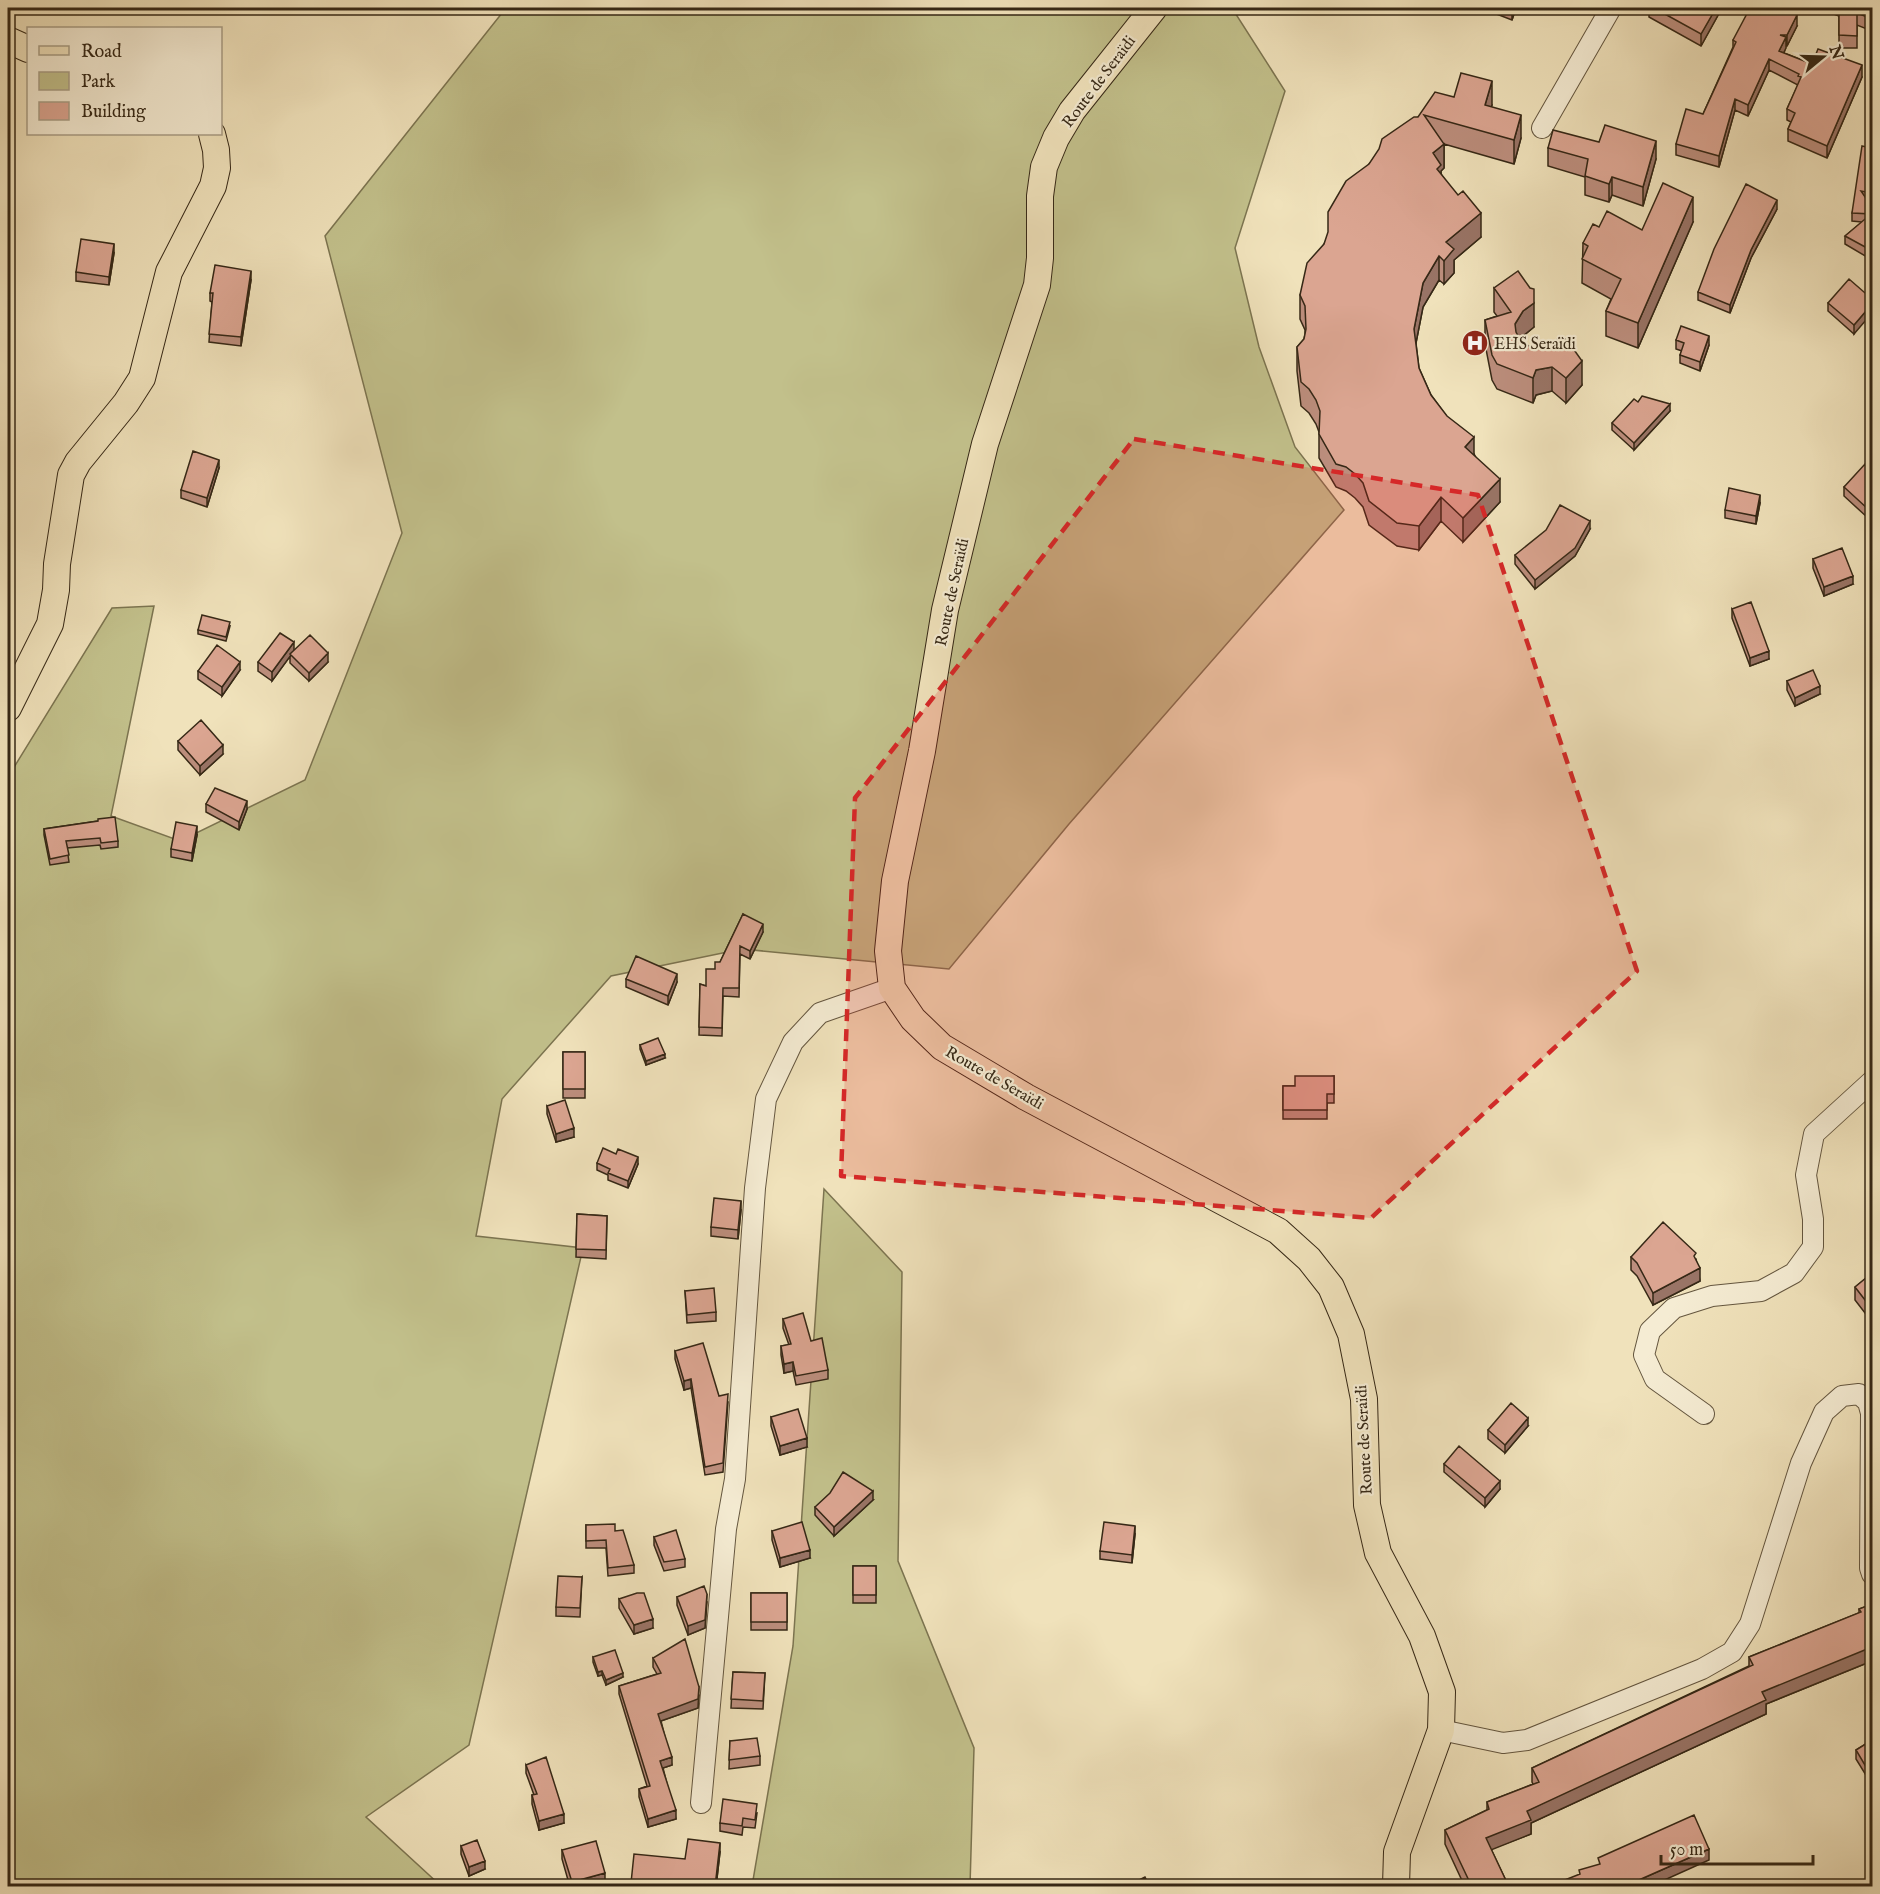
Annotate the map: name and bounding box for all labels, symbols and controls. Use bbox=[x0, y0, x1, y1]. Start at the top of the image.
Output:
legend bbox=[27, 27, 222, 135]
north arrow bbox=[1793, 27, 1853, 87]
street label: Route de Seraïdi bbox=[1059, 32, 1141, 132]
text: Road bbox=[81, 41, 122, 64]
text: N bbox=[1823, 42, 1847, 63]
text: Park bbox=[81, 71, 116, 94]
text: Building bbox=[81, 101, 146, 124]
hospital icon: EHS Seraïdi bbox=[1460, 328, 1490, 358]
place label: EHS Seraïdi bbox=[1494, 335, 1576, 355]
street label: Route de Seraïdi bbox=[932, 537, 974, 648]
street label: Route de Seraïdi bbox=[941, 1043, 1047, 1115]
street label: Route de Seraïdi bbox=[1352, 1384, 1378, 1495]
scale bar bbox=[1661, 1828, 1812, 1866]
text: 50 m bbox=[1670, 1839, 1703, 1862]

